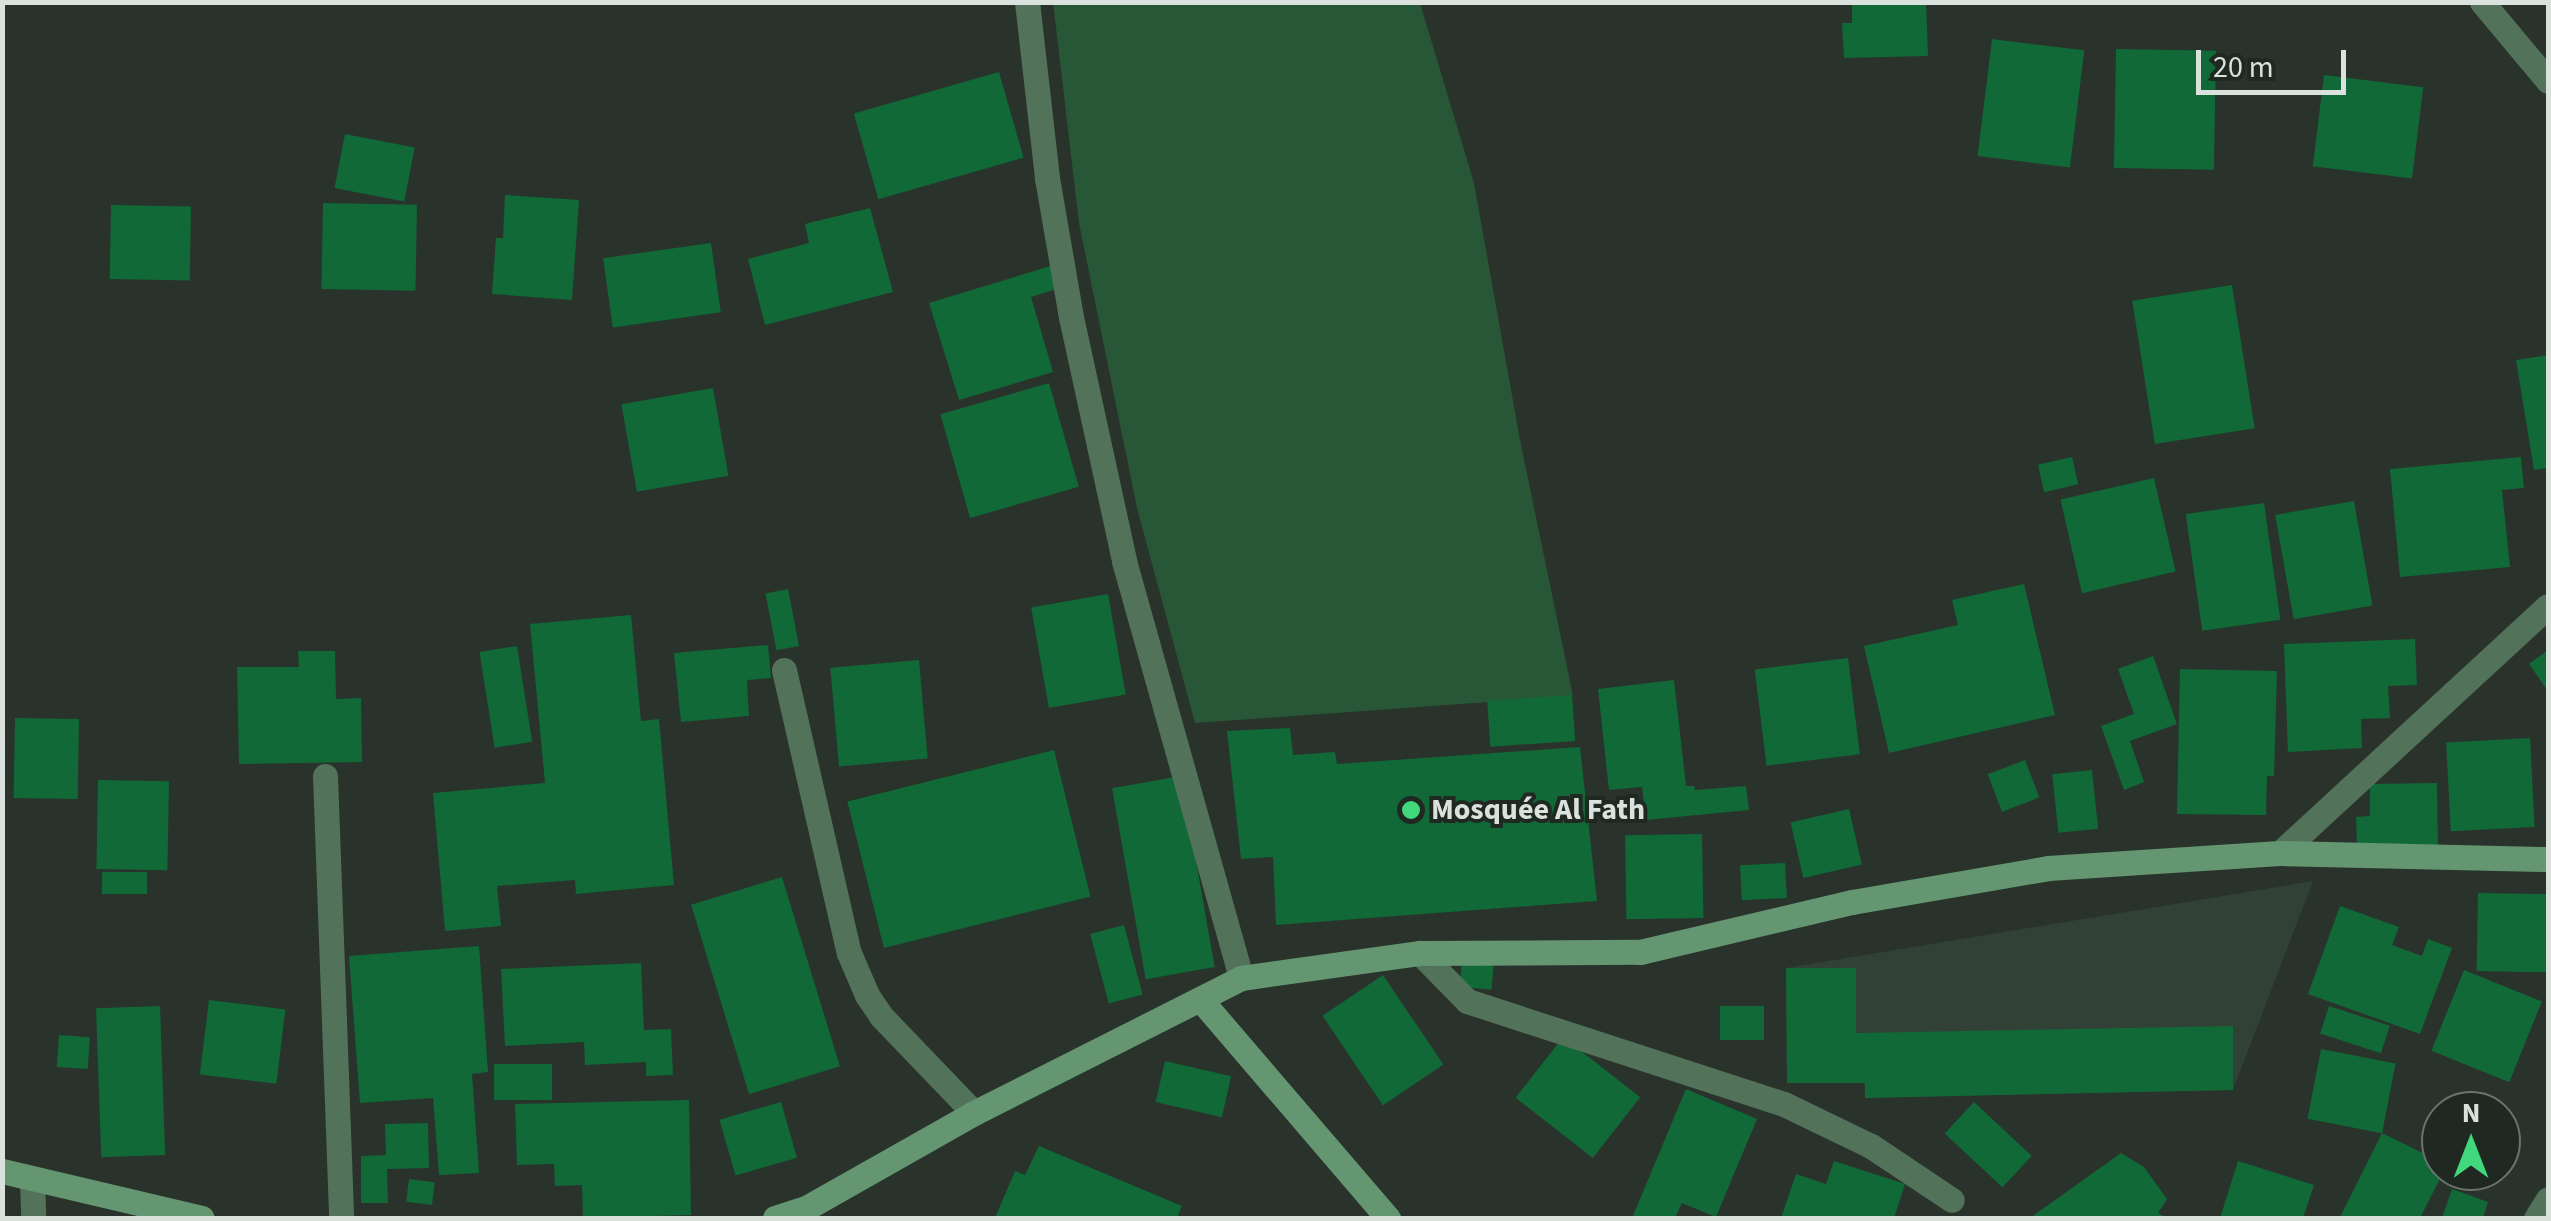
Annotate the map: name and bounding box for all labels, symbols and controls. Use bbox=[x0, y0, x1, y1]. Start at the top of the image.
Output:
scale bar bbox=[2201, 30, 2351, 92]
text: 20 m bbox=[2213, 46, 2274, 89]
place label: Mosquée Al Fath bbox=[1431, 792, 1645, 828]
marker: Mosquée Al Fath bbox=[1400, 799, 1422, 821]
north arrow bbox=[2421, 1091, 2521, 1191]
text: N bbox=[2462, 1093, 2480, 1133]

